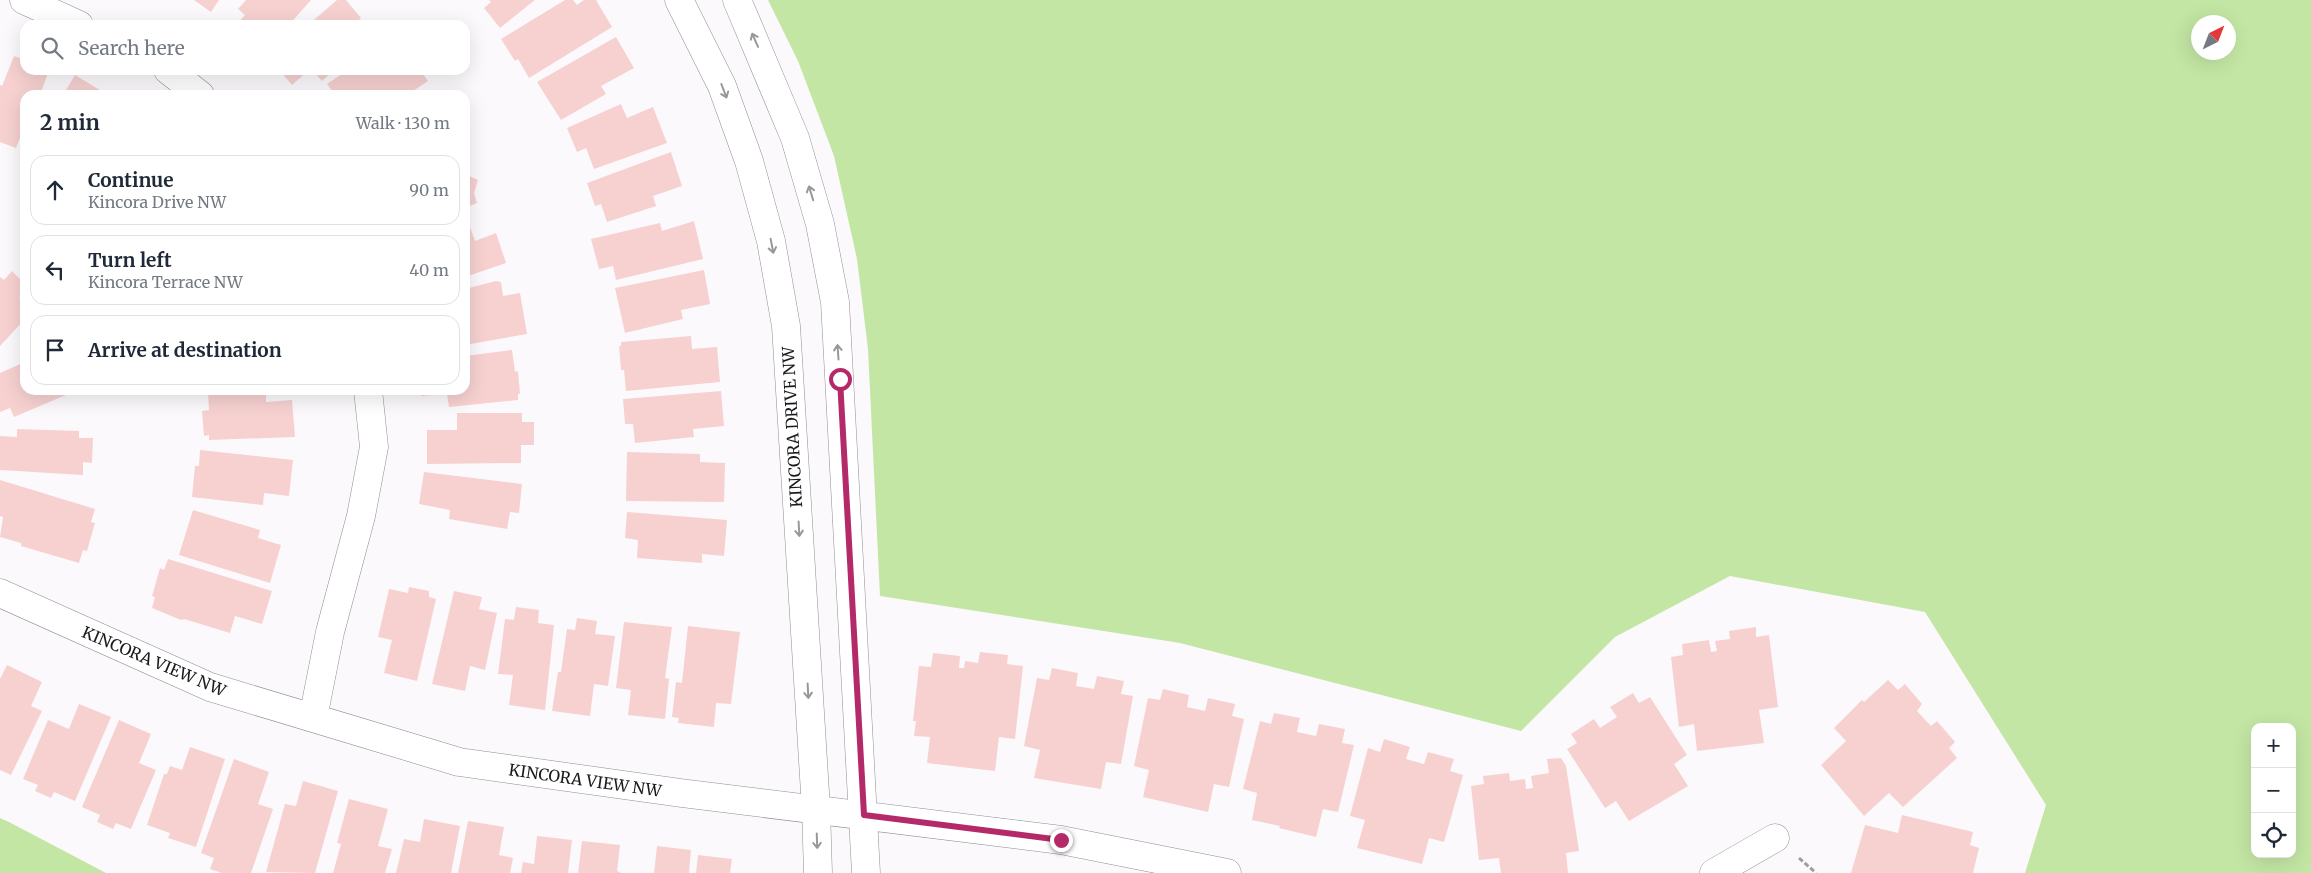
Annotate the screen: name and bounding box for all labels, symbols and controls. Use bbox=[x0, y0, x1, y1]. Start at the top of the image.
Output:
north arrow bbox=[2191, 15, 2236, 60]
search box bbox=[20, 20, 470, 75]
one-way arrow bbox=[750, 33, 760, 48]
icon: search bbox=[38, 34, 66, 62]
text: Search here bbox=[78, 36, 185, 60]
one-way arrow bbox=[720, 83, 729, 98]
text: 2 min bbox=[40, 109, 100, 136]
text: Walk · 130 m bbox=[356, 113, 450, 133]
text: Continue bbox=[88, 168, 174, 192]
icon: ahead bbox=[41, 176, 69, 204]
text: 90 m bbox=[409, 180, 449, 200]
one-way arrow bbox=[806, 185, 816, 201]
text: Kincora Drive NW bbox=[88, 192, 226, 212]
one-way arrow bbox=[768, 237, 777, 253]
text: Turn left bbox=[88, 248, 172, 272]
icon: left bbox=[41, 256, 69, 284]
text: 40 m bbox=[409, 260, 449, 280]
text: Kincora Terrace NW bbox=[88, 272, 243, 292]
icon: arrive bbox=[41, 336, 69, 364]
text: Arrive at destination bbox=[88, 338, 282, 362]
street label: KINCORA DRIVE NW bbox=[778, 345, 806, 508]
one-way arrow bbox=[833, 345, 843, 361]
route start bbox=[829, 368, 852, 391]
one-way arrow bbox=[794, 521, 803, 537]
street label: KINCORA VIEW NW bbox=[79, 622, 230, 701]
one-way arrow bbox=[804, 683, 813, 699]
map controls bbox=[2251, 723, 2296, 858]
button: + bbox=[2251, 723, 2296, 768]
street label: KINCORA VIEW NW bbox=[507, 759, 664, 801]
button: − bbox=[2251, 768, 2296, 813]
button: locate bbox=[2251, 813, 2296, 858]
route end bbox=[1050, 829, 1073, 852]
one-way arrow bbox=[812, 833, 821, 849]

